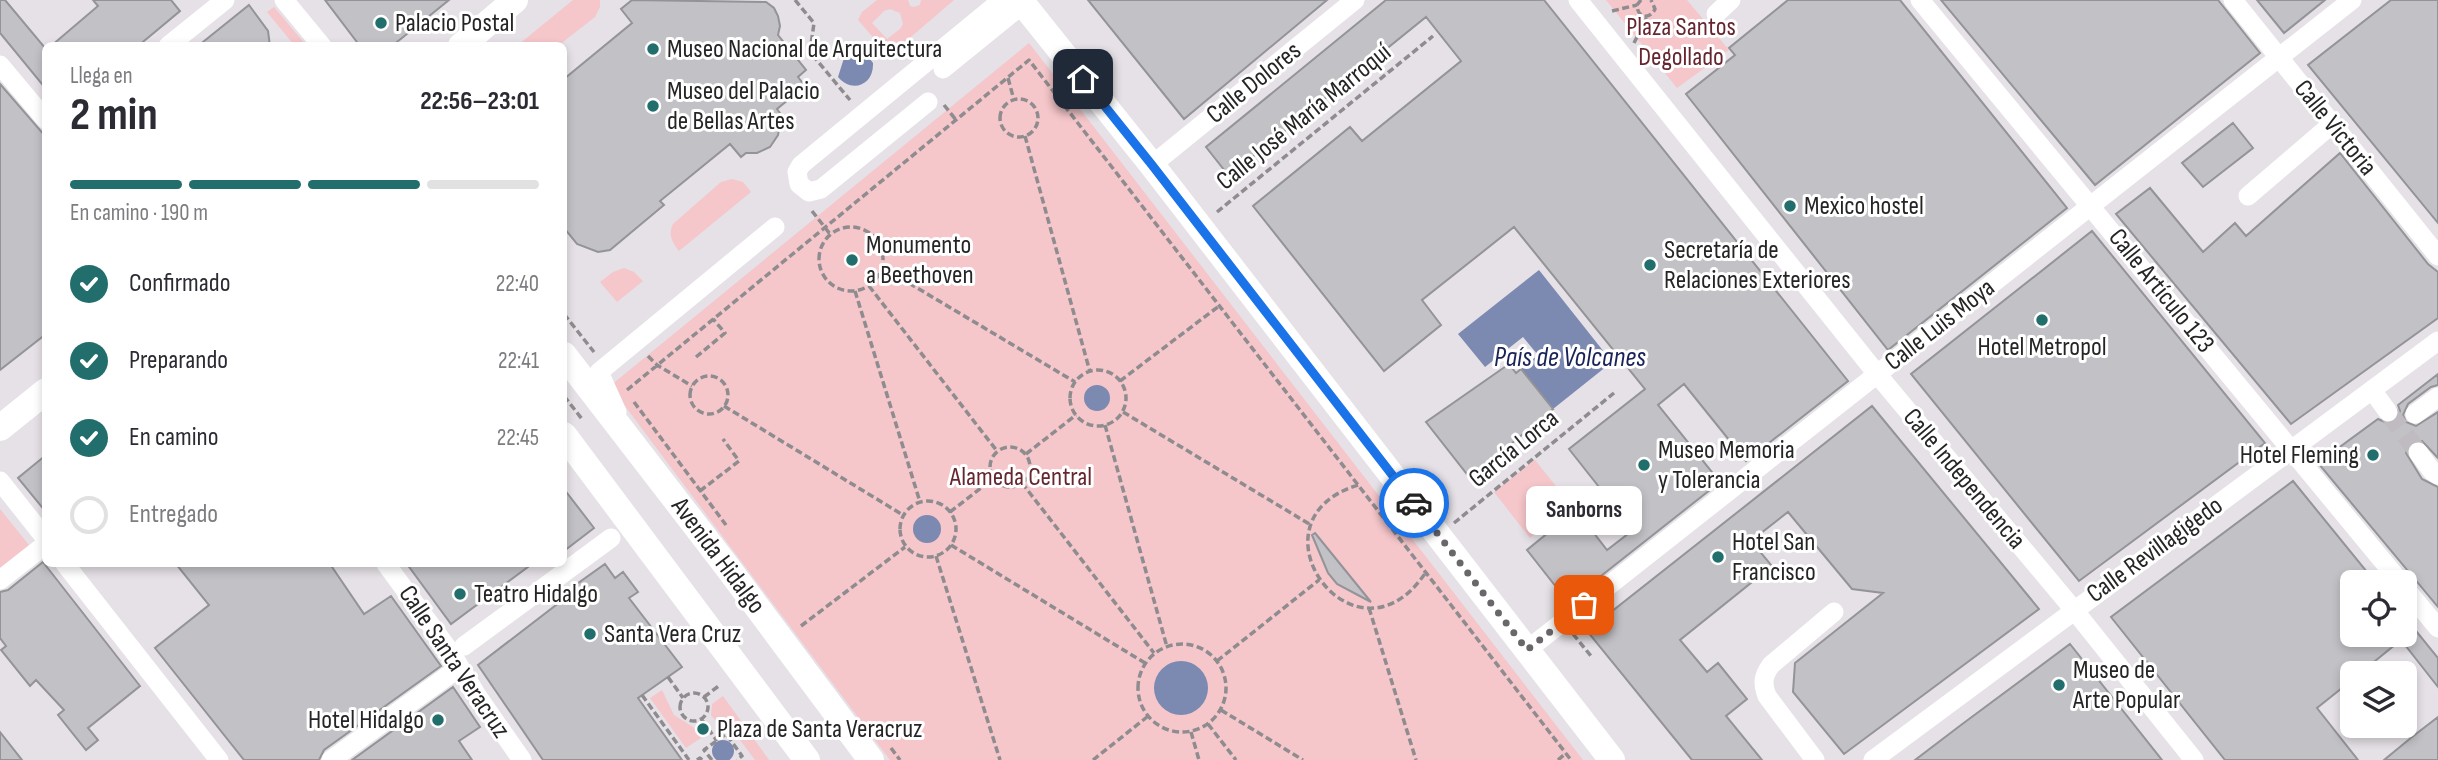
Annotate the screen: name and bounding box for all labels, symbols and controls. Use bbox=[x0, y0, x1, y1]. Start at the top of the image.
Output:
place label: Palacio Postal bbox=[395, 8, 514, 39]
park label: Plaza Santos Degollado bbox=[1626, 12, 1736, 73]
marker: Palacio Postal bbox=[373, 15, 389, 31]
place label: Museo Nacional de Arquitectura bbox=[667, 34, 942, 65]
street label: Calle Dolores bbox=[1201, 36, 1307, 130]
street label: Calle José María Marroquí bbox=[1210, 37, 1398, 197]
marker: Museo Nacional de Arquitectura bbox=[645, 41, 661, 57]
pin bbox=[1053, 49, 1113, 109]
icon: home bbox=[1064, 60, 1102, 98]
text: Llega en bbox=[70, 62, 133, 90]
street label: Calle Victoria bbox=[2287, 74, 2383, 182]
place label: Museo del Palacio de Bellas Artes bbox=[667, 76, 820, 137]
text: 22:56–23:01 bbox=[420, 86, 539, 117]
text: 2 min bbox=[70, 88, 158, 143]
marker: Museo del Palacio de Bellas Artes bbox=[645, 98, 661, 114]
place label: Mexico hostel bbox=[1804, 191, 1924, 222]
marker: Mexico hostel bbox=[1782, 198, 1798, 214]
text: En camino · 190 m bbox=[70, 199, 208, 227]
street label: Calle Artículo 123 bbox=[2102, 223, 2220, 359]
place label: Monumento a Beethoven bbox=[866, 230, 974, 291]
place label: Secretaría de Relaciones Exteriores bbox=[1664, 235, 1851, 296]
marker: Monumento a Beethoven bbox=[844, 252, 860, 268]
marker: Secretaría de Relaciones Exteriores bbox=[1642, 257, 1658, 273]
icon: check bbox=[70, 265, 108, 303]
text: Confirmado bbox=[129, 268, 230, 299]
text: 22:40 bbox=[496, 270, 539, 298]
street label: Calle Luis Moya bbox=[1879, 272, 2001, 378]
marker: Hotel Metropol bbox=[2034, 312, 2050, 328]
place label: Hotel Metropol bbox=[1977, 332, 2107, 363]
water label: País de Volcanes bbox=[1494, 341, 1646, 374]
icon: check bbox=[70, 342, 108, 380]
text: Preparando bbox=[129, 345, 228, 376]
text: 22:41 bbox=[498, 347, 539, 375]
street label: Calle Independencia bbox=[1896, 402, 2032, 556]
street label: García Lorca bbox=[1463, 403, 1565, 495]
icon: check bbox=[70, 419, 108, 457]
text: En camino bbox=[129, 422, 219, 453]
text: 22:45 bbox=[497, 424, 539, 452]
place label: Museo Memoria y Tolerancia bbox=[1658, 435, 1795, 496]
place label: Hotel Fleming bbox=[2240, 440, 2359, 471]
marker: Hotel Fleming bbox=[2365, 447, 2381, 463]
marker: Museo Memoria y Tolerancia bbox=[1636, 457, 1652, 473]
park label: Alameda Central bbox=[949, 462, 1092, 493]
courier bbox=[1379, 468, 1449, 538]
icon: car bbox=[1395, 484, 1433, 522]
callout: Sanborns bbox=[1526, 486, 1642, 535]
street label: Calle Revillagigedo bbox=[2081, 490, 2229, 610]
street label: Avenida Hidalgo bbox=[664, 491, 772, 620]
text: Sanborns bbox=[1546, 496, 1622, 524]
text: Entregado bbox=[129, 499, 218, 530]
place label: Hotel San Francisco bbox=[1732, 527, 1816, 588]
marker: Hotel San Francisco bbox=[1710, 549, 1726, 565]
map controls bbox=[2340, 570, 2417, 738]
button: locate bbox=[2340, 570, 2417, 647]
pin bbox=[1554, 575, 1614, 635]
place label: Teatro Hidalgo bbox=[474, 579, 598, 610]
street label: Calle Santa Veracruz bbox=[392, 580, 516, 744]
marker: Teatro Hidalgo bbox=[452, 586, 468, 602]
icon: bag bbox=[1565, 586, 1603, 624]
place label: Santa Vera Cruz bbox=[604, 619, 741, 650]
marker: Santa Vera Cruz bbox=[582, 626, 598, 642]
place label: Museo de Arte Popular bbox=[2072, 655, 2181, 716]
button: layers bbox=[2340, 661, 2417, 738]
marker: Museo de Arte Popular bbox=[2051, 677, 2067, 693]
place label: Hotel Hidalgo bbox=[308, 705, 424, 736]
marker: Hotel Hidalgo bbox=[430, 712, 446, 728]
place label: Plaza de Santa Veracruz bbox=[717, 714, 922, 745]
marker: Plaza de Santa Veracruz bbox=[695, 721, 711, 737]

